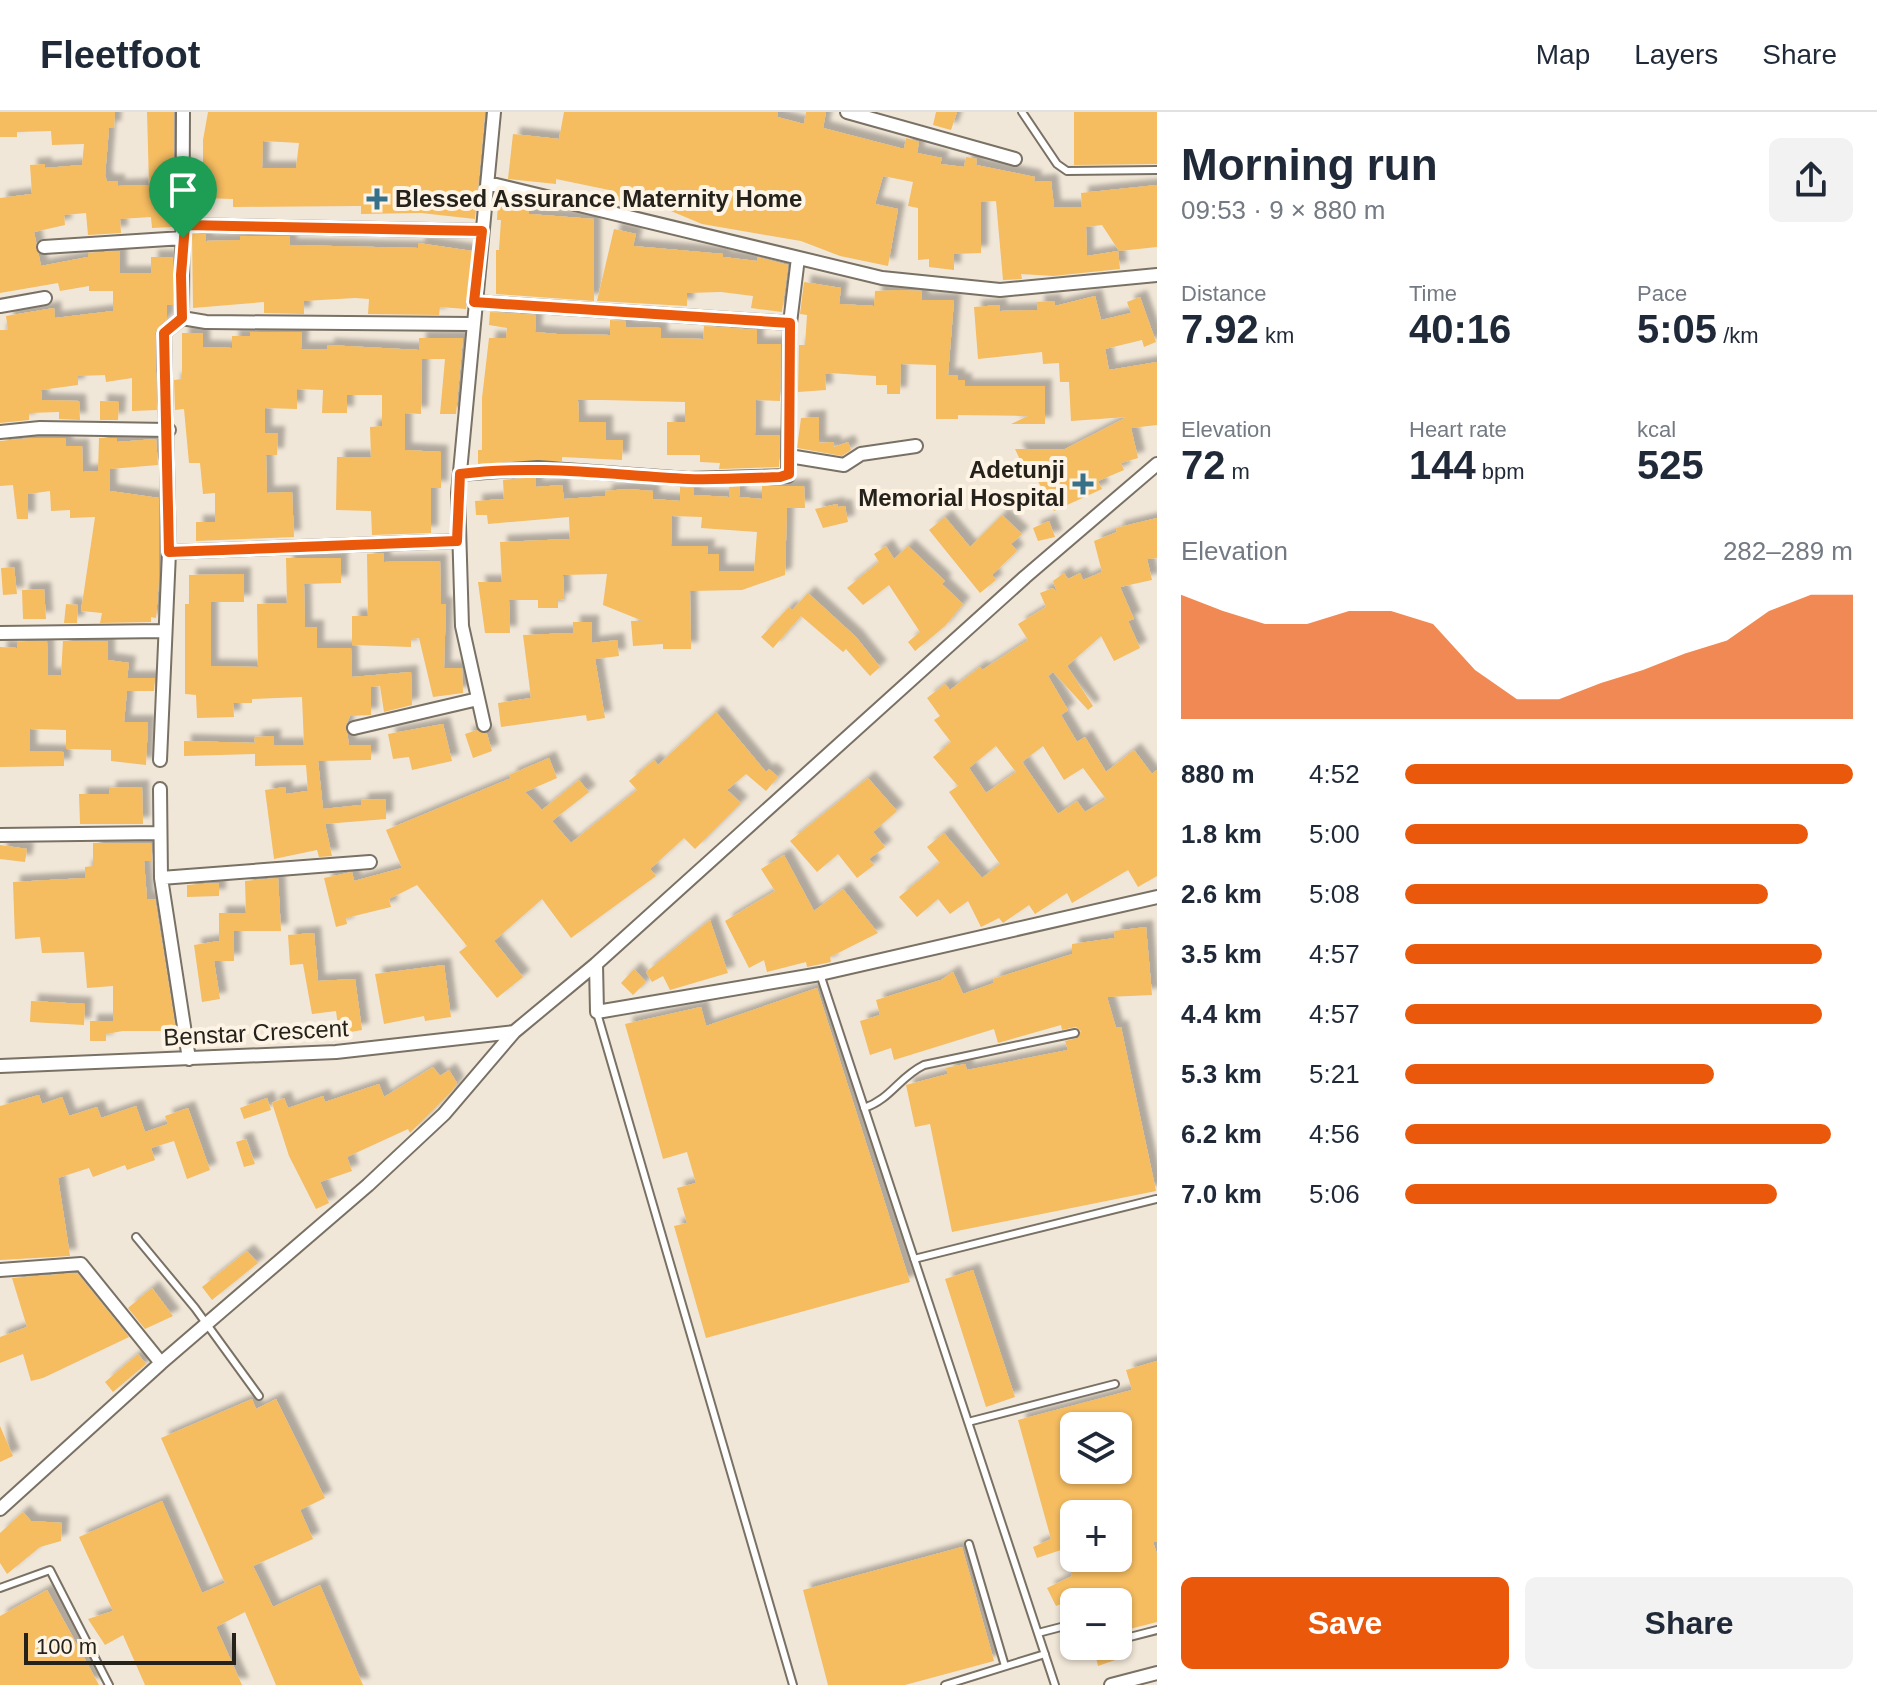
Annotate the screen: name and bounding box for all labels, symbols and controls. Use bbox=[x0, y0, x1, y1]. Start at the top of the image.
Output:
text: Fleetfoot bbox=[40, 34, 200, 76]
text: Map bbox=[1536, 39, 1590, 70]
text: Layers bbox=[1634, 39, 1718, 70]
text: Share bbox=[1762, 39, 1837, 70]
button: share bbox=[1769, 138, 1853, 222]
text: Morning run bbox=[1181, 140, 1438, 189]
pin bbox=[149, 156, 217, 238]
icon: arrive bbox=[161, 168, 205, 212]
place label: Blessed Assurance Maternity Home bbox=[395, 185, 802, 212]
marker: Blessed Assurance Maternity Home bbox=[366, 188, 388, 210]
text: 09:53 · 9 × 880 m bbox=[1181, 195, 1386, 225]
text: Distance bbox=[1181, 281, 1267, 306]
text: Time bbox=[1409, 281, 1457, 306]
text: Pace bbox=[1637, 281, 1687, 306]
text: 7.92 bbox=[1181, 307, 1259, 351]
text: 40:16 bbox=[1409, 307, 1511, 351]
text: 5:05 bbox=[1637, 307, 1717, 351]
text: km bbox=[1259, 323, 1294, 348]
text: /km bbox=[1717, 323, 1759, 348]
text: Elevation bbox=[1181, 417, 1272, 442]
text: Heart rate bbox=[1409, 417, 1507, 442]
text: kcal bbox=[1637, 417, 1676, 442]
text: 72 bbox=[1181, 443, 1226, 487]
text: 144 bbox=[1409, 443, 1476, 487]
text: 525 bbox=[1637, 443, 1704, 487]
place label: Adetunji Memorial Hospital bbox=[858, 456, 1065, 511]
text: m bbox=[1226, 459, 1250, 484]
text: bpm bbox=[1476, 459, 1525, 484]
marker: Adetunji Memorial Hospital bbox=[1072, 473, 1094, 495]
text: Elevation bbox=[1181, 536, 1288, 566]
text: 282–289 m bbox=[1723, 536, 1853, 566]
text: 880 m bbox=[1181, 759, 1255, 789]
text: 4:52 bbox=[1309, 759, 1360, 789]
text: 1.8 km bbox=[1181, 819, 1262, 849]
text: 5:00 bbox=[1309, 819, 1360, 849]
text: 2.6 km bbox=[1181, 879, 1262, 909]
text: 5:08 bbox=[1309, 879, 1360, 909]
text: 3.5 km bbox=[1181, 939, 1262, 969]
text: 4:57 bbox=[1309, 939, 1360, 969]
text: 4.4 km bbox=[1181, 999, 1262, 1029]
text: 4:57 bbox=[1309, 999, 1360, 1029]
street label: Benstar Crescent bbox=[163, 1014, 350, 1051]
text: 5.3 km bbox=[1181, 1059, 1262, 1089]
text: 5:21 bbox=[1309, 1059, 1360, 1089]
text: 6.2 km bbox=[1181, 1119, 1262, 1149]
text: 4:56 bbox=[1309, 1119, 1360, 1149]
text: 7.0 km bbox=[1181, 1179, 1262, 1209]
text: 5:06 bbox=[1309, 1179, 1360, 1209]
map controls bbox=[1060, 1412, 1132, 1660]
button: layers bbox=[1060, 1412, 1132, 1484]
button: + bbox=[1060, 1500, 1132, 1572]
button: Save bbox=[1181, 1577, 1509, 1669]
button: Share bbox=[1525, 1577, 1853, 1669]
button: − bbox=[1060, 1588, 1132, 1660]
scale bar bbox=[24, 1629, 236, 1665]
text: 100 m bbox=[36, 1634, 97, 1659]

